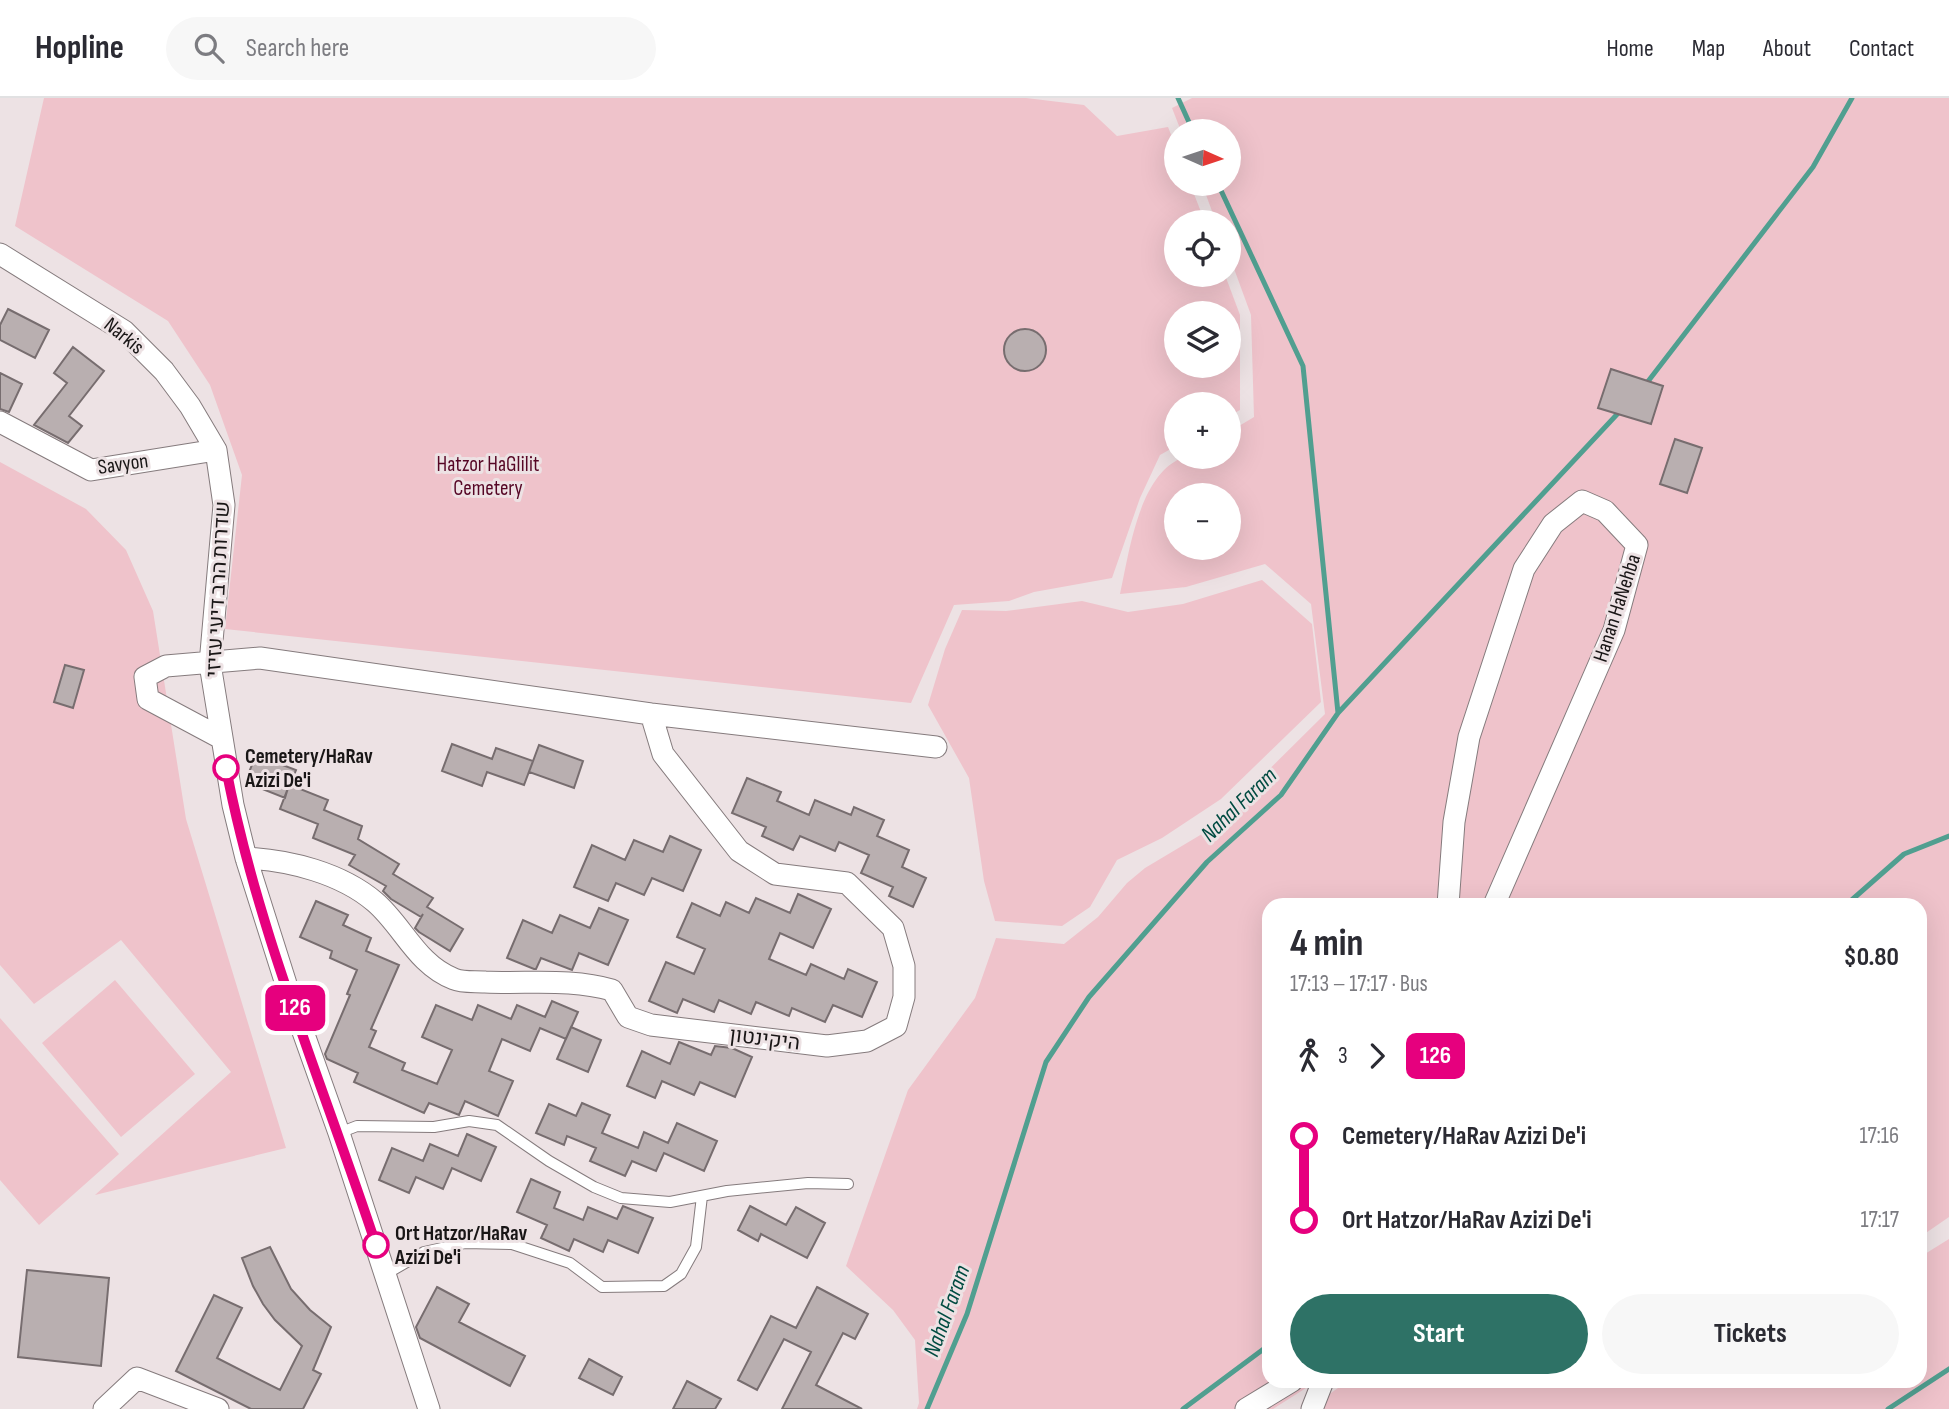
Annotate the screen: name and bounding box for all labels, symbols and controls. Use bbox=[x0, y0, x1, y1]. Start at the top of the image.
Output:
search box bbox=[166, 17, 656, 80]
text: Hopline bbox=[35, 28, 124, 68]
icon: search bbox=[190, 29, 228, 67]
text: Search here bbox=[246, 33, 349, 64]
text: Home bbox=[1606, 34, 1654, 63]
text: Map bbox=[1692, 34, 1725, 63]
text: About bbox=[1763, 34, 1811, 63]
text: Contact bbox=[1849, 34, 1914, 63]
north arrow bbox=[1164, 119, 1241, 196]
map controls bbox=[1164, 119, 1241, 560]
button: locate bbox=[1164, 210, 1241, 287]
button: layers bbox=[1164, 301, 1241, 378]
street label: Narkis bbox=[99, 312, 149, 360]
button: + bbox=[1164, 392, 1241, 469]
street label: Savyon bbox=[96, 448, 150, 480]
park label: Hatzor HaGlilit Cemetery bbox=[437, 452, 539, 501]
button: − bbox=[1164, 483, 1241, 560]
street label: שדרות הרב דיעי עזיזי bbox=[201, 500, 235, 678]
street label: Hanan HaNehba bbox=[1588, 551, 1646, 665]
place label: Cemetery/HaRav Azizi De'i bbox=[244, 744, 373, 793]
marker: Cemetery/HaRav Azizi De'i bbox=[213, 755, 239, 781]
water label: Nahal Faram bbox=[1195, 762, 1283, 848]
text: 4 min bbox=[1290, 921, 1363, 966]
text: $0.80 bbox=[1843, 942, 1899, 973]
text: 17:13 – 17:17 · Bus bbox=[1290, 970, 1428, 998]
line badge: 126 bbox=[255, 985, 335, 1031]
text: 126 bbox=[279, 993, 311, 1022]
street label: היקינטון bbox=[728, 1022, 802, 1056]
icon: walk bbox=[1290, 1037, 1328, 1075]
icon: forward bbox=[1358, 1037, 1396, 1075]
text: 126 bbox=[1420, 1041, 1451, 1070]
text: 3 bbox=[1338, 1042, 1348, 1070]
text: Cemetery/HaRav Azizi De'i bbox=[1342, 1121, 1586, 1152]
text: 17:16 bbox=[1859, 1122, 1899, 1150]
text: Ort Hatzor/HaRav Azizi De'i bbox=[1342, 1205, 1592, 1236]
text: 17:17 bbox=[1860, 1206, 1899, 1234]
place label: Ort Hatzor/HaRav Azizi De'i bbox=[394, 1221, 527, 1270]
marker: Ort Hatzor/HaRav Azizi De'i bbox=[363, 1232, 389, 1258]
water label: Nahal Faram bbox=[918, 1261, 977, 1360]
button: Start bbox=[1290, 1294, 1588, 1374]
button: Tickets bbox=[1602, 1294, 1899, 1374]

